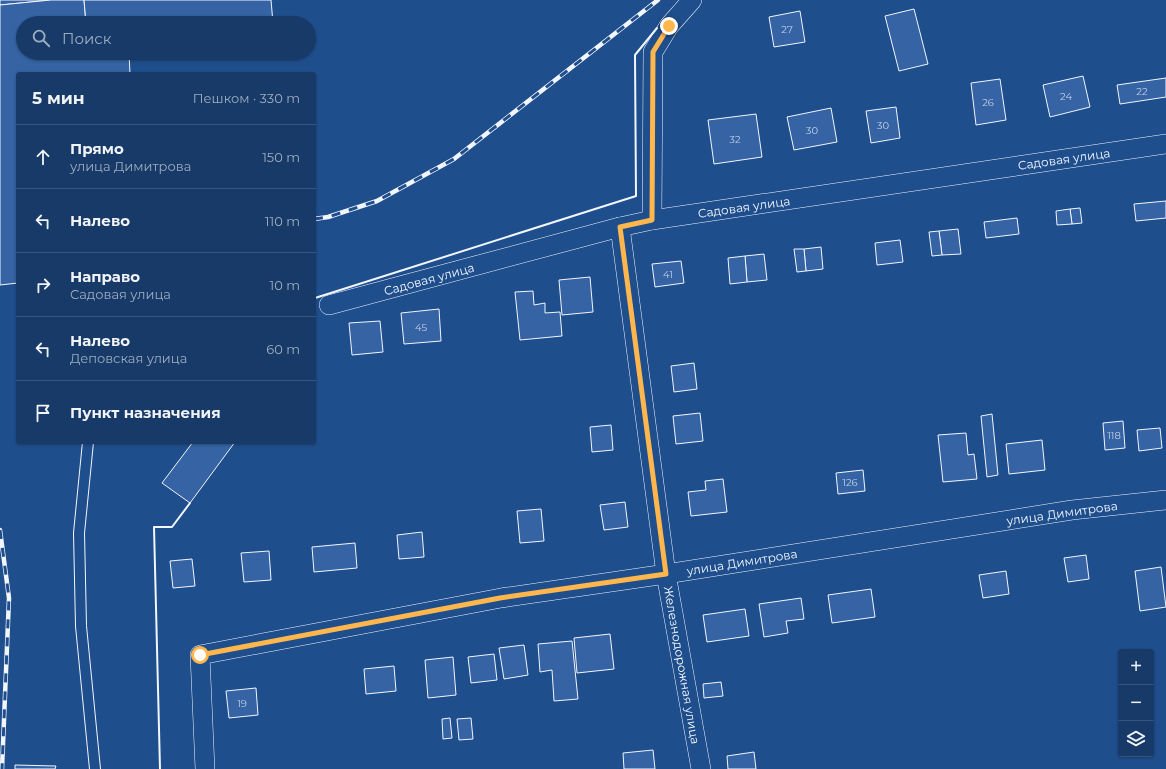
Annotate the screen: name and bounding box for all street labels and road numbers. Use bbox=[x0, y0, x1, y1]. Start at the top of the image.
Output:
street label: Садовая улица bbox=[1017, 145, 1111, 173]
street label: Садовая улица bbox=[697, 193, 791, 221]
street label: Садовая улица bbox=[382, 260, 476, 298]
street label: улица Димитрова bbox=[1005, 498, 1118, 528]
street label: улица Димитрова bbox=[685, 546, 798, 578]
street label: Железнодорожная улица bbox=[661, 585, 703, 745]

